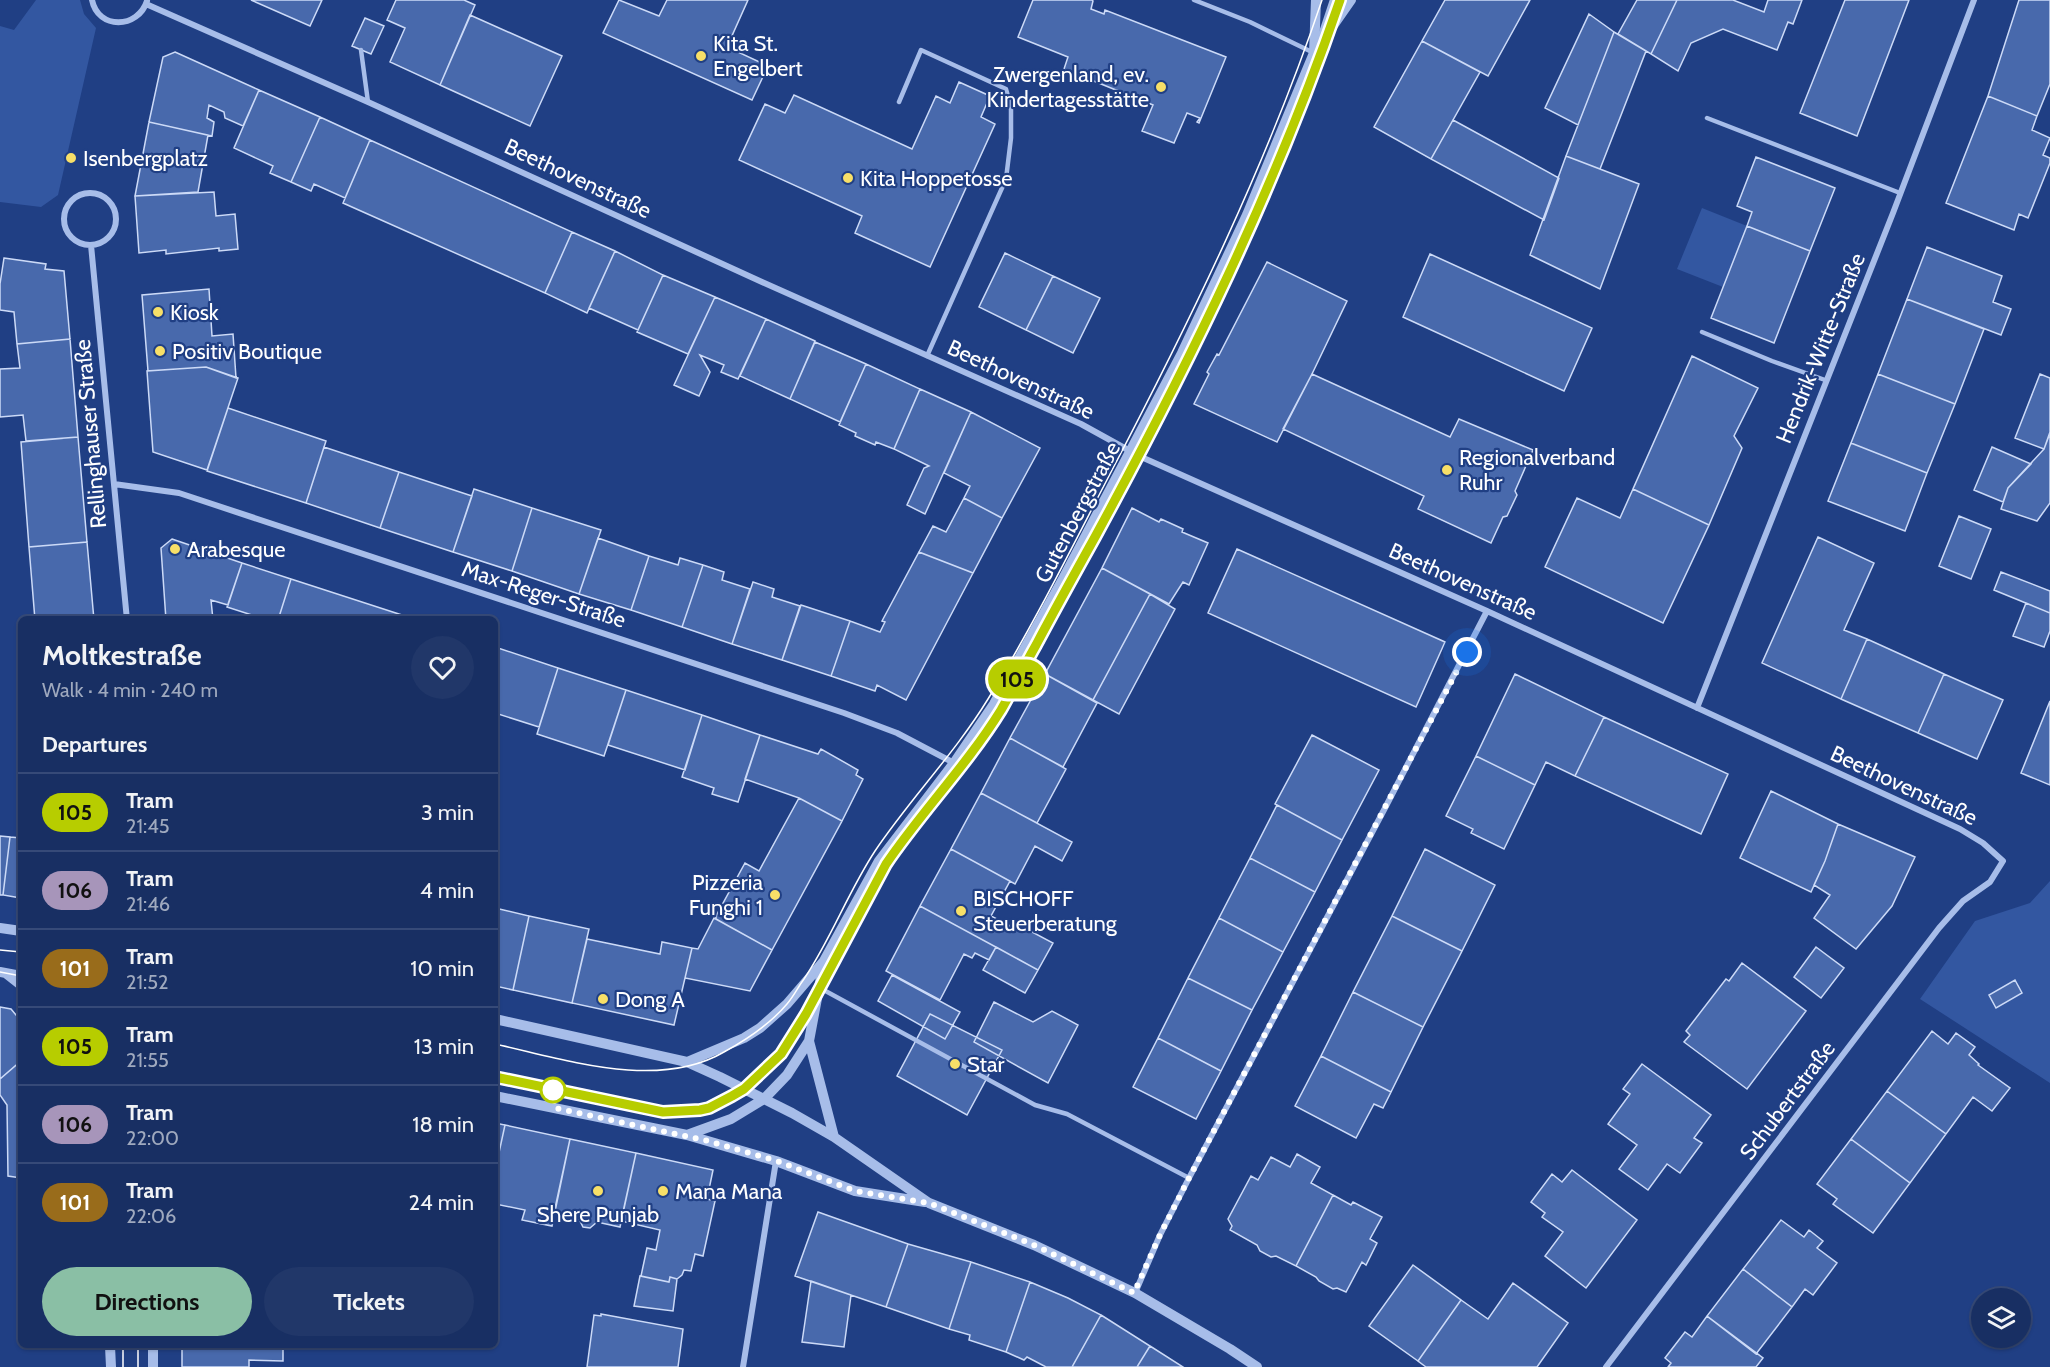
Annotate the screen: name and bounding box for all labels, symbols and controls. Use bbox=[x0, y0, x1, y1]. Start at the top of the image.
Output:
place label: Kita St. Engelbert bbox=[713, 30, 803, 82]
marker: Kita St. Engelbert bbox=[694, 49, 708, 63]
place label: Zwergenland, ev. Kindertagesstätte bbox=[986, 61, 1149, 113]
marker: Zwergenland, ev. Kindertagesstätte bbox=[1154, 80, 1168, 94]
street label: Beethovenstraße bbox=[500, 133, 655, 224]
place label: Isenbergplatz bbox=[83, 145, 208, 172]
marker: Isenbergplatz bbox=[64, 151, 78, 165]
place label: Kita Hoppetosse bbox=[860, 165, 1013, 192]
marker: Kita Hoppetosse bbox=[841, 171, 855, 185]
street label: Hendrik-Witte-Straße bbox=[1770, 249, 1871, 447]
place label: Kiosk bbox=[170, 299, 219, 326]
marker: Kiosk bbox=[151, 305, 165, 319]
street label: Beethovenstraße bbox=[943, 334, 1098, 425]
street label: Rellinghauser Straße bbox=[69, 338, 112, 530]
place label: Positiv Boutique bbox=[172, 338, 322, 365]
marker: Positiv Boutique bbox=[153, 344, 167, 358]
street label: Gutenbergstraße bbox=[1029, 437, 1126, 587]
place label: Regionalverband Ruhr bbox=[1459, 444, 1615, 496]
marker: Regionalverband Ruhr bbox=[1440, 463, 1454, 477]
place label: Arabesque bbox=[187, 536, 286, 563]
street label: Beethovenstraße bbox=[1385, 537, 1541, 626]
marker: Arabesque bbox=[168, 542, 182, 556]
street label: Max-Reger-Straße bbox=[458, 555, 629, 634]
button: heart bbox=[411, 636, 474, 699]
your location bbox=[1452, 637, 1482, 667]
text: Moltkestraße bbox=[42, 638, 202, 672]
line badge: 105 bbox=[982, 660, 1052, 698]
text: 105 bbox=[1000, 667, 1034, 692]
text: Walk · 4 min · 240 m bbox=[42, 678, 218, 702]
text: Departures bbox=[42, 731, 147, 758]
street label: Beethovenstraße bbox=[1826, 740, 1981, 831]
text: Tram bbox=[126, 787, 174, 814]
text: 3 min bbox=[421, 799, 474, 826]
text: 105 bbox=[58, 800, 92, 825]
text: 21:45 bbox=[126, 814, 170, 838]
text: Tram bbox=[126, 865, 174, 892]
place label: Pizzeria Funghi 1 bbox=[689, 869, 763, 921]
text: 4 min bbox=[420, 877, 474, 904]
text: 106 bbox=[58, 878, 92, 903]
place label: BISCHOFF Steuerberatung bbox=[973, 885, 1118, 937]
marker: Pizzeria Funghi 1 bbox=[768, 888, 782, 902]
text: 21:46 bbox=[126, 892, 170, 916]
marker: BISCHOFF Steuerberatung bbox=[954, 904, 968, 918]
text: Tram bbox=[126, 943, 174, 970]
text: 10 min bbox=[410, 955, 474, 982]
text: 101 bbox=[60, 956, 90, 981]
text: 21:52 bbox=[126, 970, 168, 994]
place label: Dong A bbox=[615, 986, 685, 1013]
marker: Dong A bbox=[596, 992, 610, 1006]
text: Tram bbox=[126, 1021, 174, 1048]
text: 13 min bbox=[414, 1033, 474, 1060]
text: 105 bbox=[58, 1034, 92, 1059]
street label: Schubertstraße bbox=[1734, 1036, 1841, 1165]
text: 21:55 bbox=[126, 1048, 169, 1072]
place label: Star bbox=[967, 1051, 1004, 1078]
marker: Star bbox=[948, 1057, 962, 1071]
unlabelled marker bbox=[540, 1077, 566, 1103]
text: Tram bbox=[126, 1099, 174, 1126]
text: 18 min bbox=[412, 1111, 474, 1138]
text: 106 bbox=[58, 1112, 92, 1137]
text: 22:00 bbox=[126, 1126, 179, 1150]
text: Tram bbox=[126, 1177, 174, 1204]
place label: Mana Mana bbox=[675, 1178, 783, 1205]
marker: Shere Punjab bbox=[591, 1184, 605, 1198]
marker: Mana Mana bbox=[656, 1184, 670, 1198]
text: 24 min bbox=[409, 1189, 474, 1216]
text: 101 bbox=[60, 1190, 90, 1215]
place label: Shere Punjab bbox=[537, 1201, 659, 1228]
text: 22:06 bbox=[126, 1204, 176, 1228]
button: Directions bbox=[42, 1267, 252, 1336]
button: Tickets bbox=[264, 1267, 474, 1336]
map controls bbox=[1971, 1288, 2031, 1348]
button: layers bbox=[1971, 1288, 2031, 1348]

